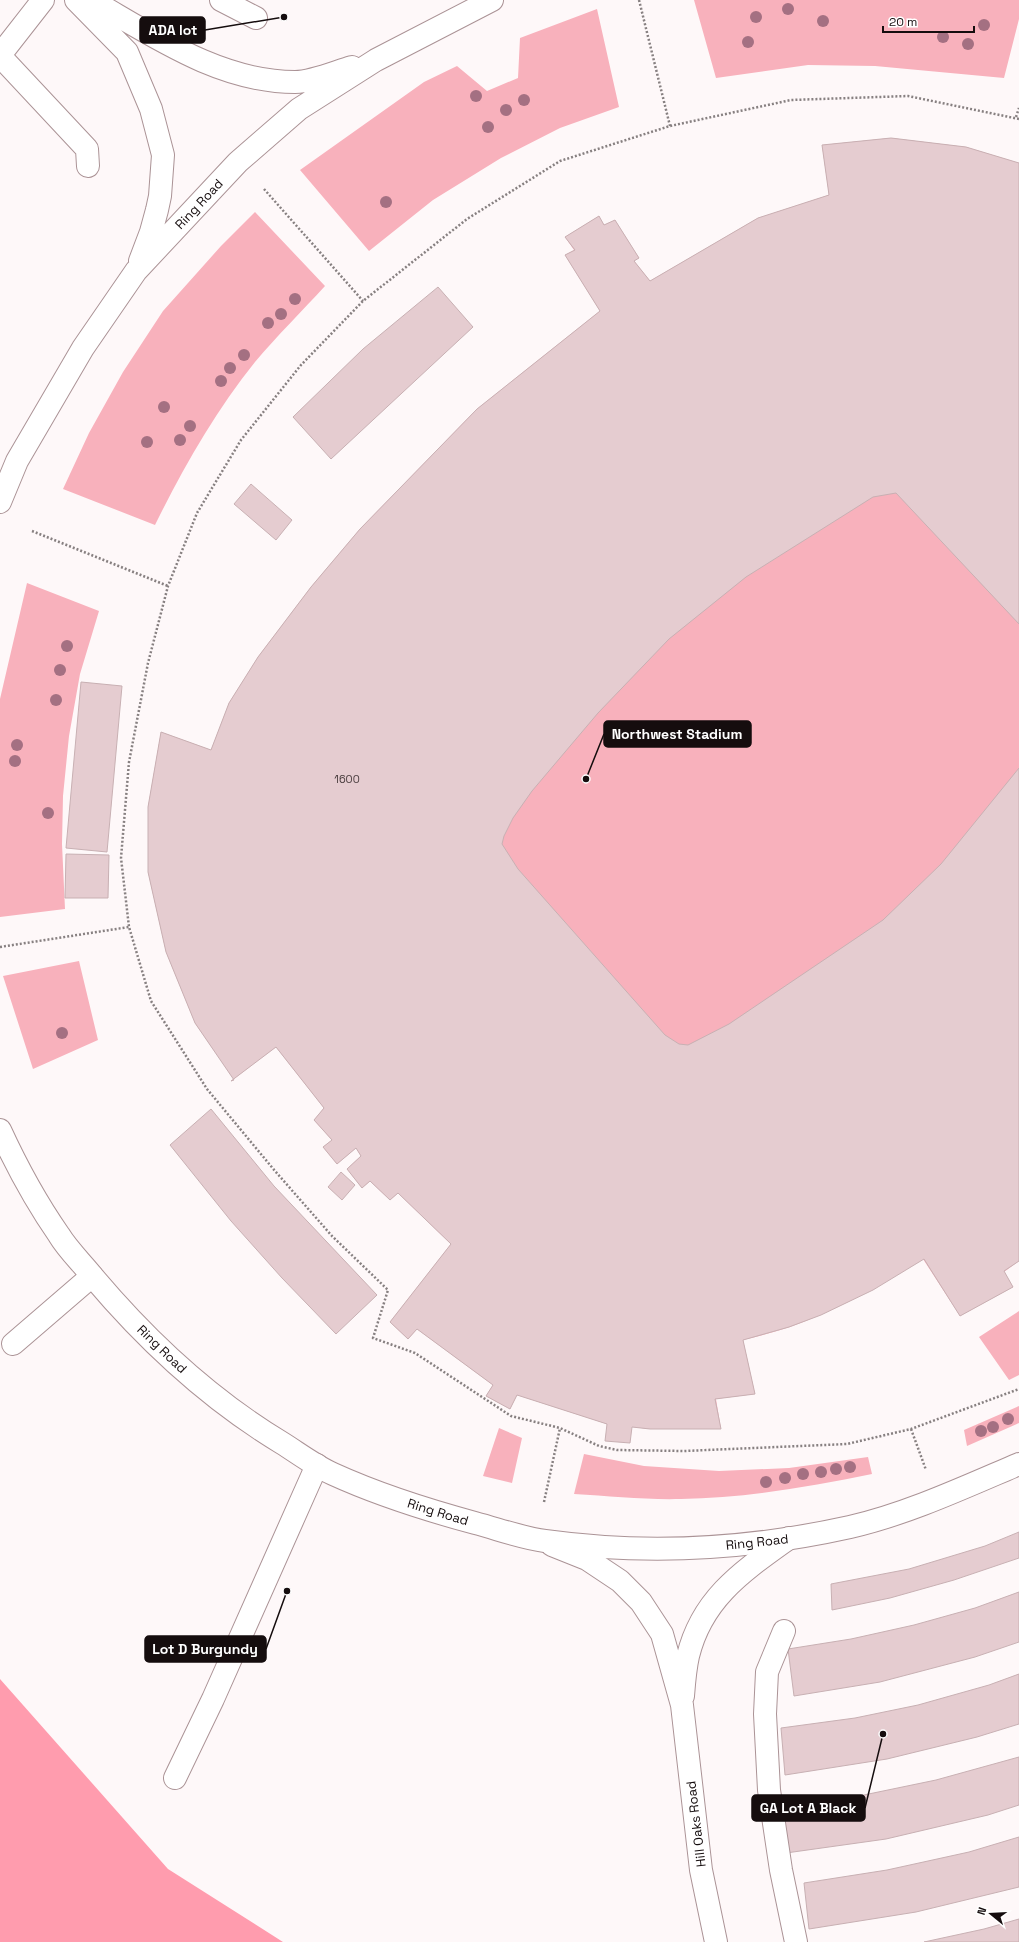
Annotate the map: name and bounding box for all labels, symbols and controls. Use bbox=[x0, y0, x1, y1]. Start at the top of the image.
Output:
scale bar bbox=[883, 8, 974, 34]
text: 20 m bbox=[889, 14, 917, 30]
callout: ADA lot bbox=[140, 17, 205, 43]
text: ADA lot bbox=[149, 21, 197, 39]
street label: Ring Road bbox=[171, 175, 227, 233]
callout: Northwest Stadium bbox=[604, 721, 751, 747]
text: Northwest Stadium bbox=[612, 725, 742, 743]
house number: 1600 bbox=[334, 772, 360, 786]
street label: Ring Road bbox=[133, 1321, 191, 1377]
street label: Ring Road bbox=[405, 1495, 471, 1529]
street label: Ring Road bbox=[725, 1530, 789, 1554]
callout: Lot D Burgundy bbox=[145, 1636, 266, 1662]
text: Lot D Burgundy bbox=[152, 1640, 258, 1658]
street label: Hill Oaks Road bbox=[682, 1780, 710, 1868]
callout: GA Lot A Black bbox=[752, 1795, 865, 1821]
text: GA Lot A Black bbox=[760, 1799, 856, 1817]
north arrow bbox=[971, 1894, 1011, 1934]
text: N bbox=[974, 1905, 989, 1917]

